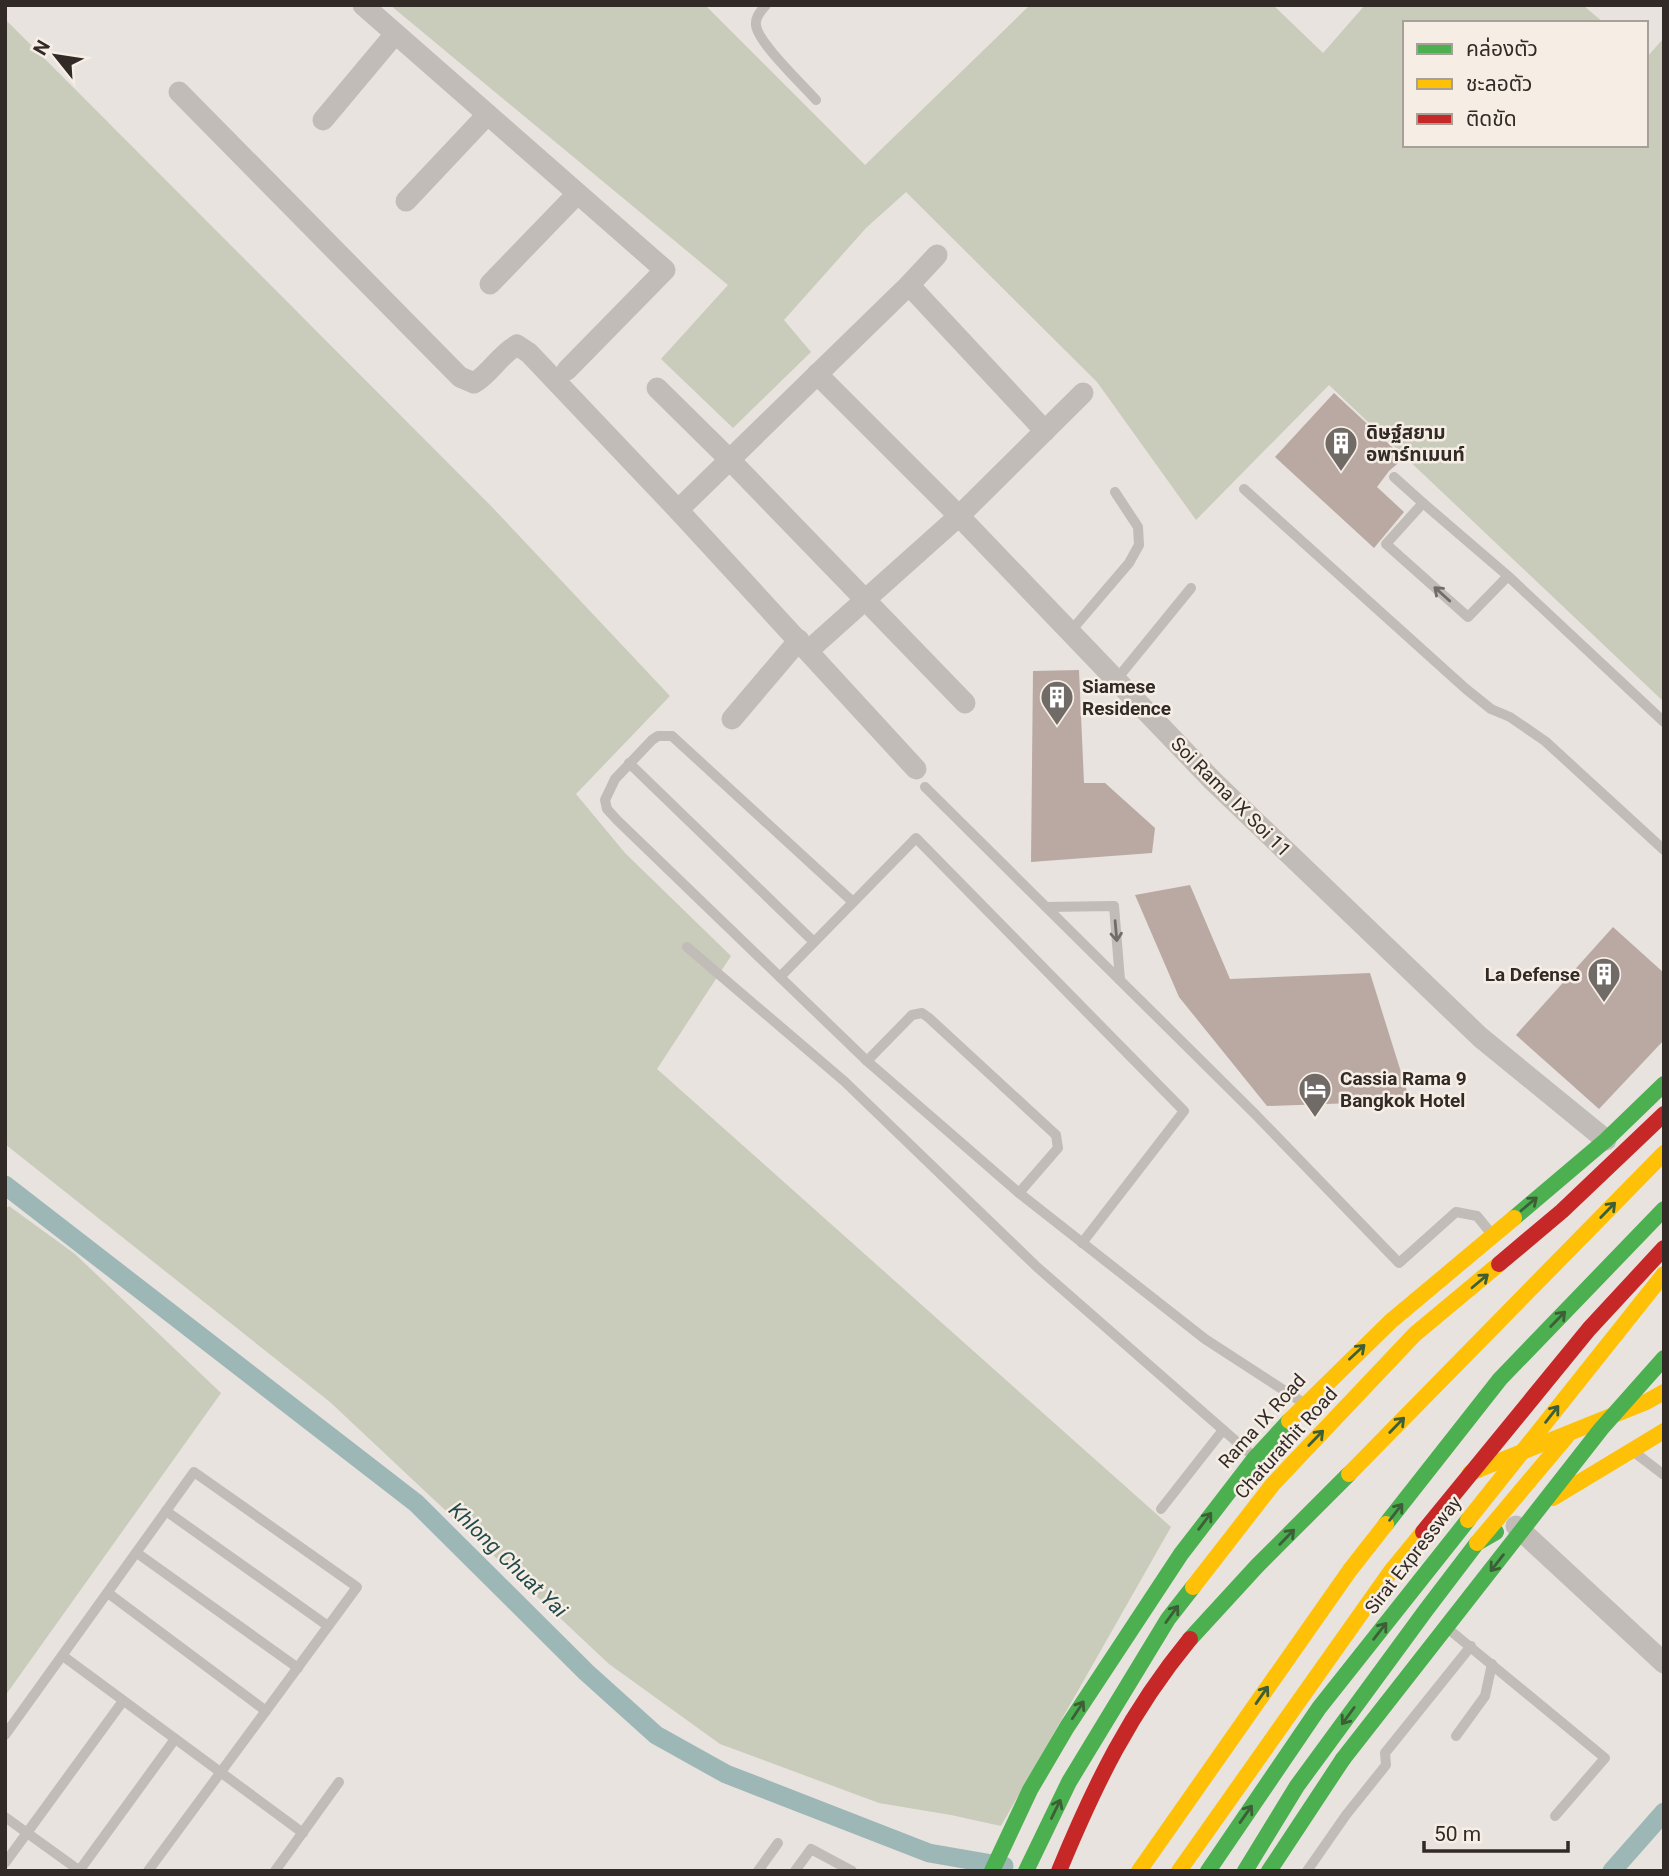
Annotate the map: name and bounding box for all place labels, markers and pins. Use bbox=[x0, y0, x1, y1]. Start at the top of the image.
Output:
place label: ดิษฐ์สยาม อพาร์ทเมนท์ bbox=[1366, 421, 1465, 466]
building icon: ดิษฐ์สยาม อพาร์ทเมนท์ bbox=[1322, 424, 1360, 473]
place label: Siamese Residence bbox=[1082, 675, 1171, 720]
building icon: Siamese Residence bbox=[1038, 678, 1076, 727]
building icon: La Defense bbox=[1585, 955, 1623, 1004]
place label: La Defense bbox=[1485, 963, 1580, 986]
place label: Cassia Rama 9 Bangkok Hotel bbox=[1340, 1067, 1467, 1112]
hotel icon: Cassia Rama 9 Bangkok Hotel bbox=[1296, 1070, 1334, 1119]

